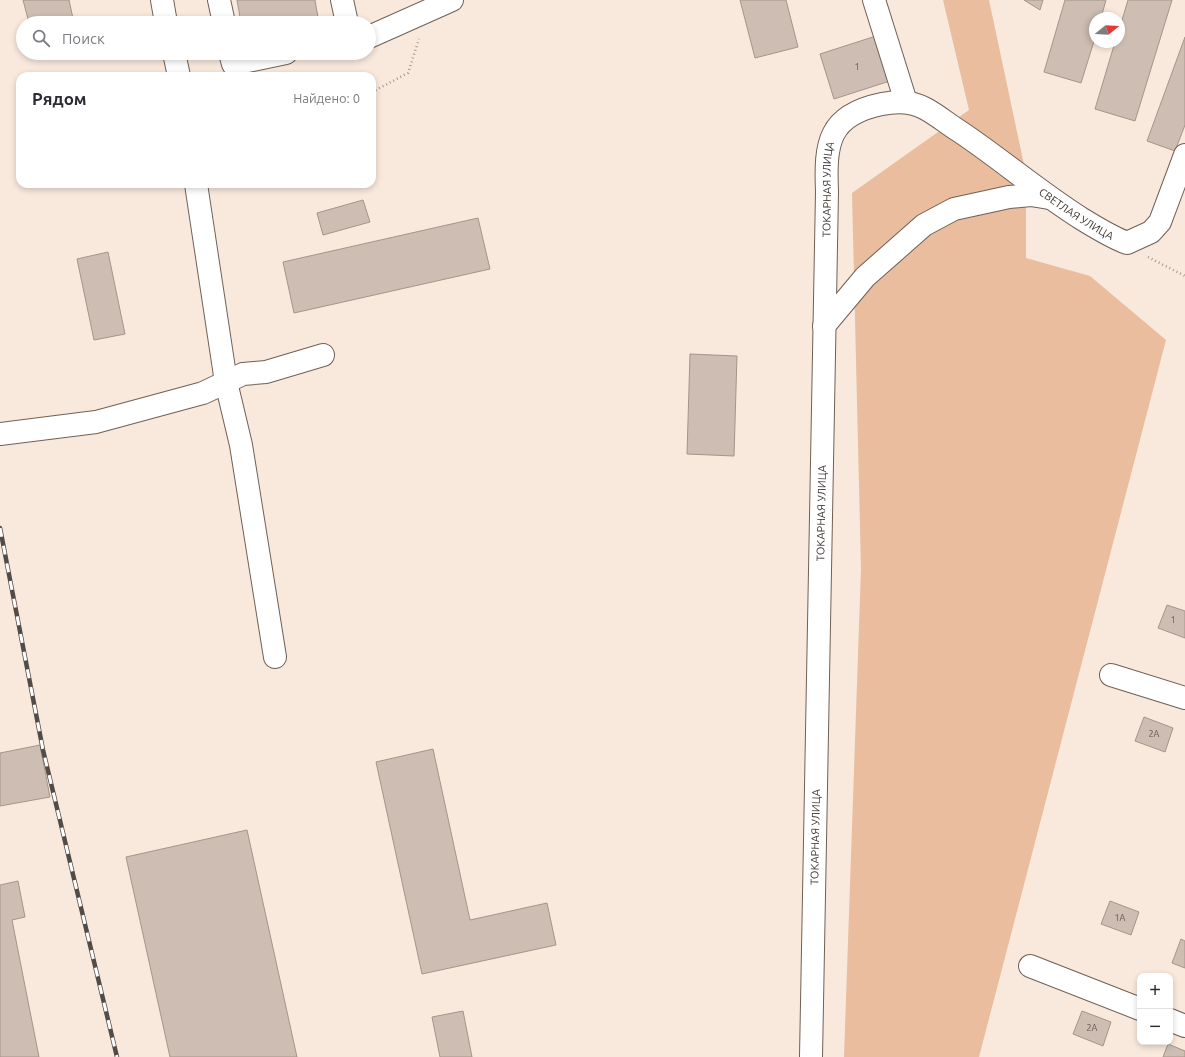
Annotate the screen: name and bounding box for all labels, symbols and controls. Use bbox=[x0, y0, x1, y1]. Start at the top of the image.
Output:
north arrow bbox=[1089, 12, 1125, 48]
search box bbox=[16, 16, 376, 60]
icon: search bbox=[30, 27, 52, 49]
text: Поиск bbox=[62, 30, 105, 47]
house number: 1 bbox=[854, 62, 860, 72]
text: Рядом bbox=[32, 89, 87, 108]
text: Найдено: 0 bbox=[293, 91, 360, 105]
street label: ТОКАРНАЯ УЛИЦА bbox=[820, 139, 836, 237]
street label: СВЕТЛАЯ УЛИЦА bbox=[1037, 186, 1116, 243]
street label: ТОКАРНАЯ УЛИЦА bbox=[814, 464, 828, 561]
house number: 1 bbox=[1170, 615, 1176, 625]
house number: 2А bbox=[1149, 729, 1160, 739]
street label: ТОКАРНАЯ УЛИЦА bbox=[808, 788, 822, 885]
house number: 1А bbox=[1115, 913, 1126, 923]
map controls bbox=[1137, 973, 1173, 1045]
button: + bbox=[1137, 973, 1173, 1009]
button: − bbox=[1137, 1009, 1173, 1045]
house number: 2А bbox=[1087, 1023, 1098, 1033]

